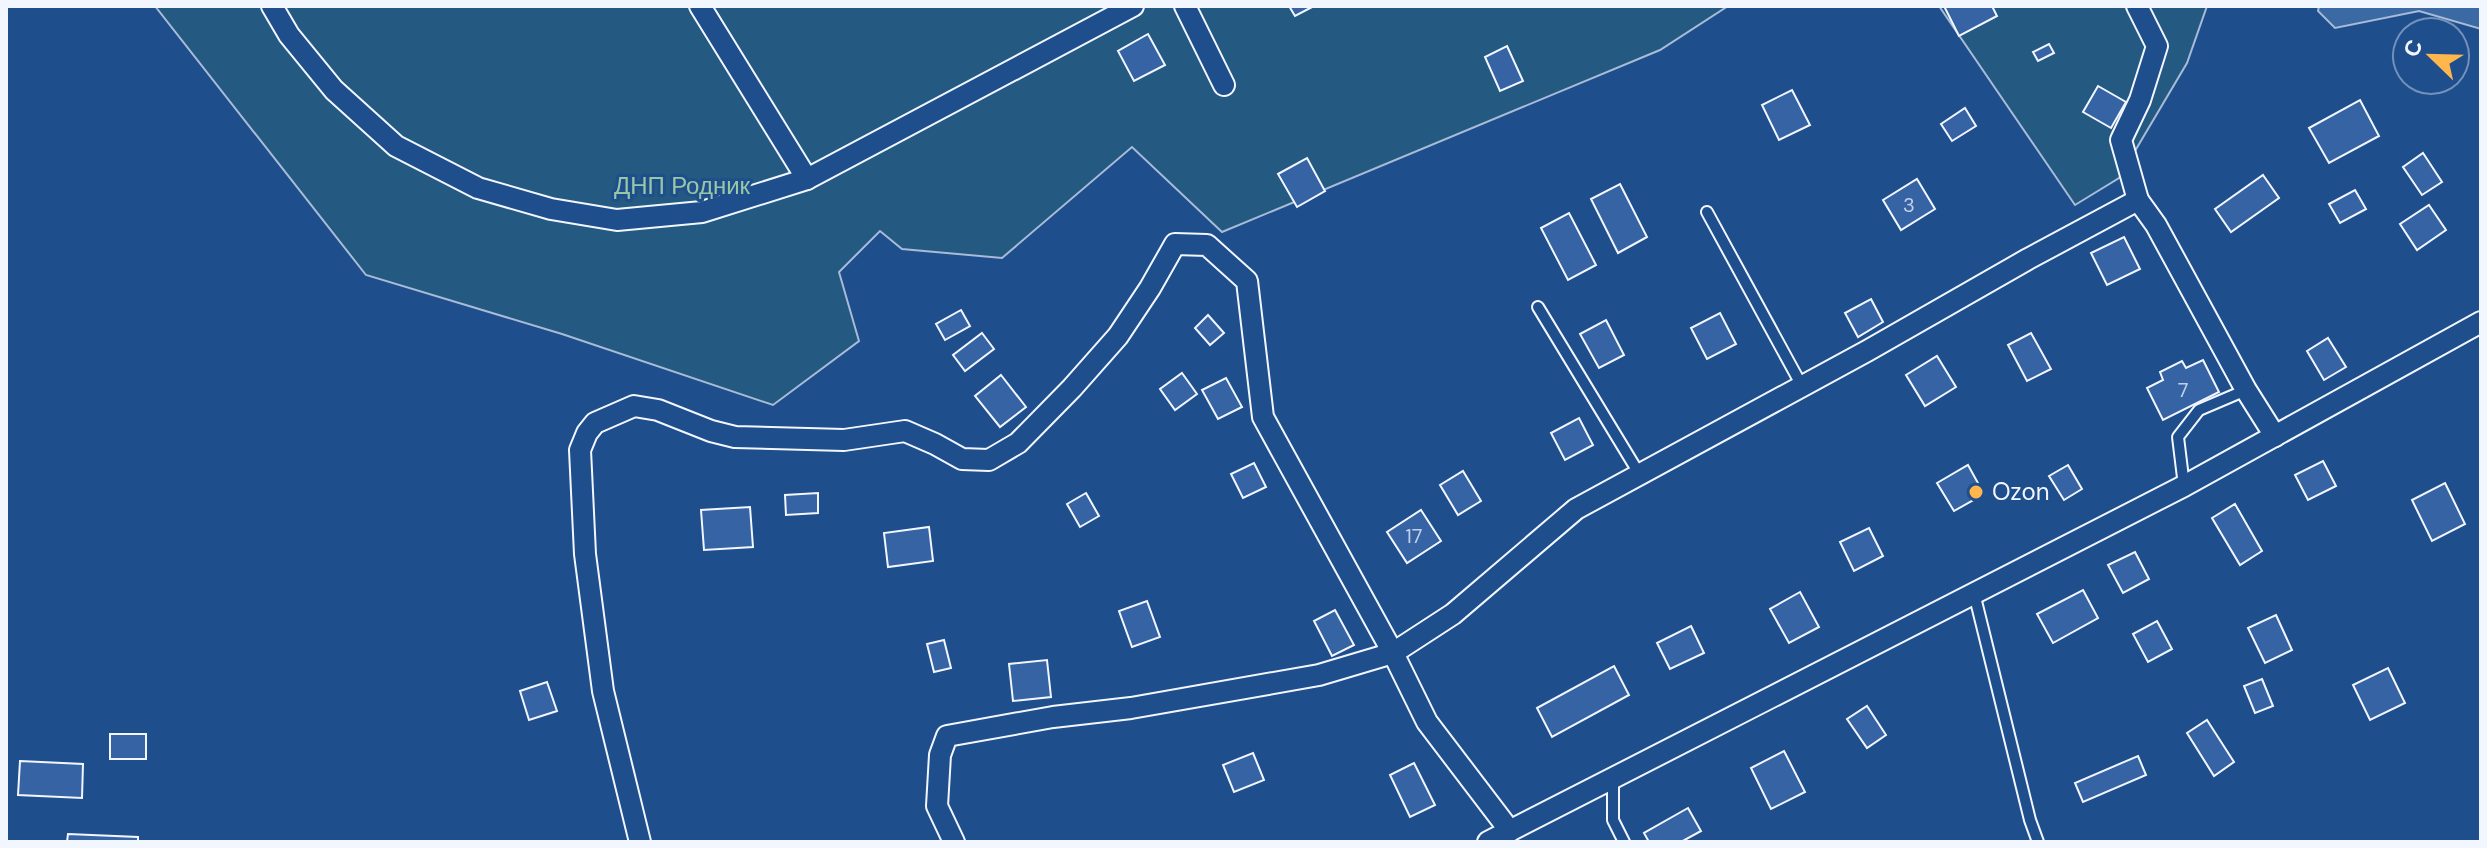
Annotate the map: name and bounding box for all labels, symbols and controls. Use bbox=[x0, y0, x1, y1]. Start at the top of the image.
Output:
north arrow bbox=[2391, 16, 2471, 96]
text: С bbox=[2397, 35, 2430, 61]
park label: ДНП Родник bbox=[614, 170, 751, 201]
house number: 3 bbox=[1903, 192, 1915, 218]
house number: 7 bbox=[2178, 377, 2188, 403]
place label: Ozon bbox=[1992, 476, 2050, 507]
marker: Ozon bbox=[1967, 483, 1985, 501]
house number: 17 bbox=[1406, 523, 1422, 549]

